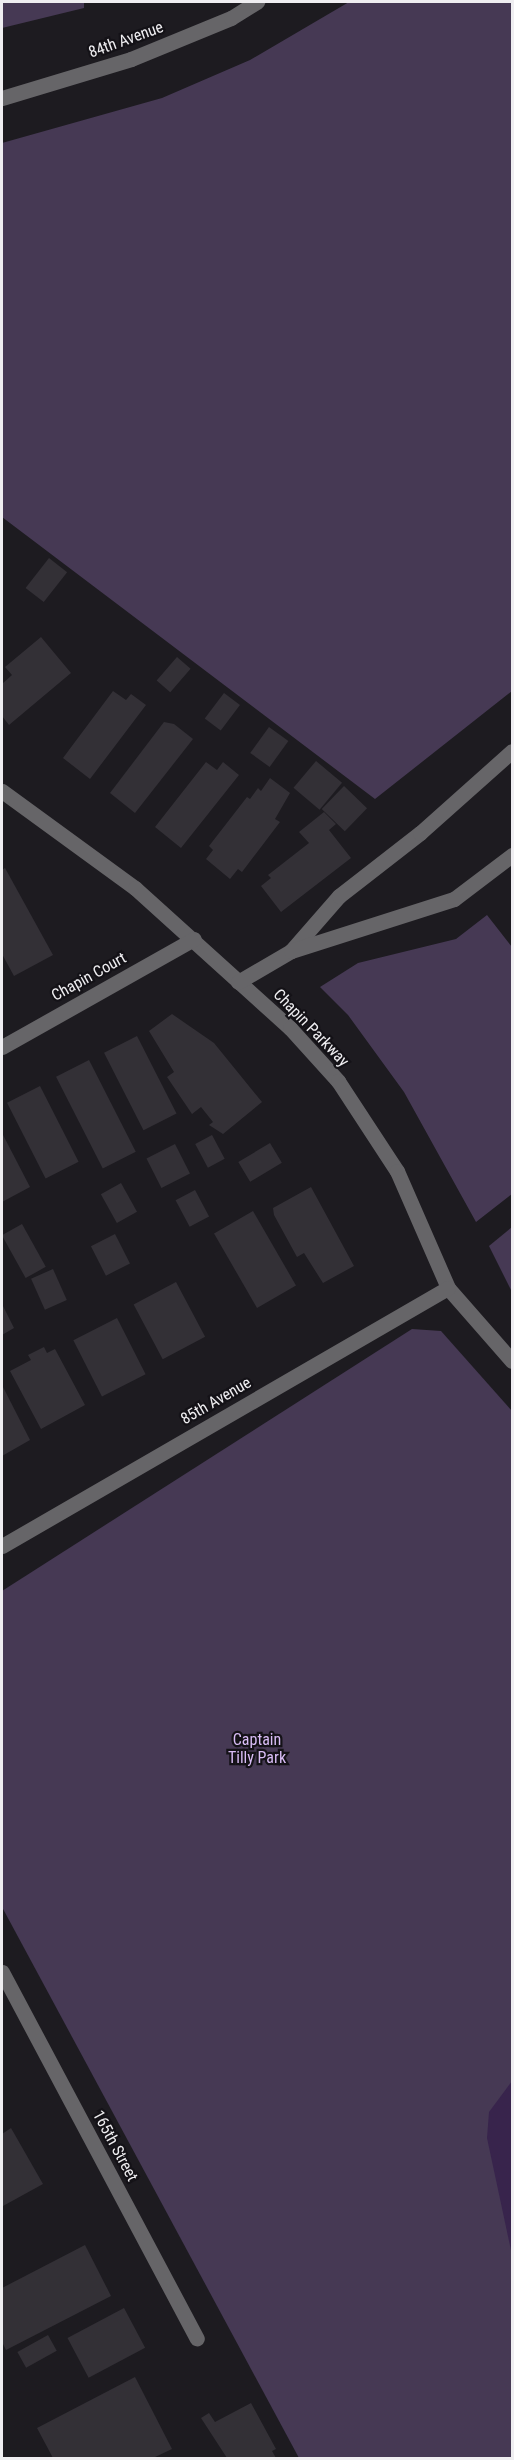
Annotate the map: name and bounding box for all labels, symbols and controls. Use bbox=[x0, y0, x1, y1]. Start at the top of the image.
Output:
street label: 84th Avenue bbox=[86, 18, 166, 62]
street label: Chapin Court bbox=[48, 949, 130, 1005]
street label: Chapin Parkway bbox=[269, 985, 353, 1071]
street label: 85th Avenue bbox=[177, 1373, 255, 1429]
park label: Captain Tilly Park bbox=[228, 1730, 286, 1768]
street label: 165th Street bbox=[88, 2107, 142, 2185]

